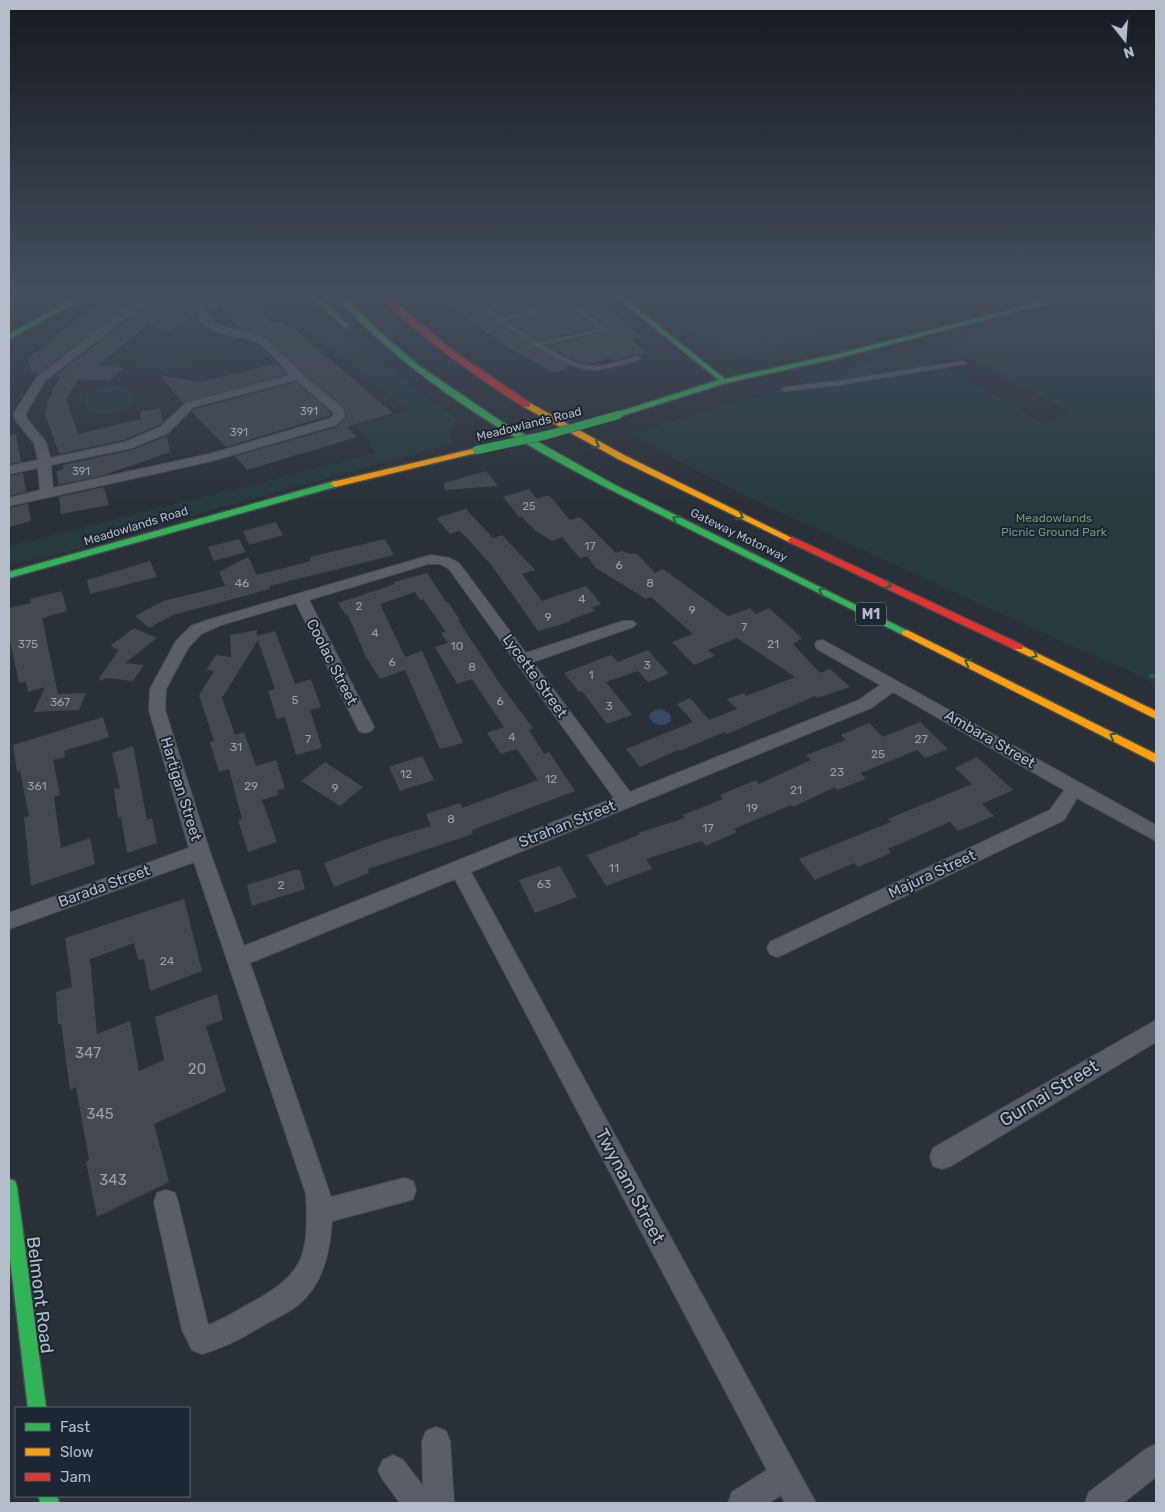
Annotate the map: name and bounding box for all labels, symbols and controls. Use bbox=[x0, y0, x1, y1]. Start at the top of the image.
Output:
north arrow bbox=[1100, 15, 1150, 65]
text: N bbox=[1121, 42, 1136, 62]
street label: Meadowlands Road bbox=[475, 404, 583, 444]
house number: 391 bbox=[300, 405, 318, 418]
house number: 391 bbox=[230, 426, 248, 439]
one-way arrow bbox=[591, 438, 600, 448]
house number: 391 bbox=[72, 465, 90, 478]
house number: 25 bbox=[523, 500, 536, 513]
street label: Meadowlands Road bbox=[82, 504, 190, 548]
street label: Gateway Motorway bbox=[688, 505, 790, 565]
one-way arrow bbox=[735, 510, 744, 520]
park label: Meadowlands Picnic Ground Park bbox=[1001, 511, 1108, 539]
one-way arrow bbox=[673, 515, 682, 525]
house number: 17 bbox=[584, 539, 596, 553]
house number: 6 bbox=[615, 558, 623, 572]
house number: 46 bbox=[235, 576, 249, 590]
house number: 8 bbox=[646, 576, 654, 590]
one-way arrow bbox=[882, 579, 891, 589]
one-way arrow bbox=[818, 587, 827, 597]
house number: 4 bbox=[578, 592, 586, 606]
house number: 2 bbox=[355, 599, 363, 613]
road number: M1 bbox=[856, 602, 886, 626]
house number: 9 bbox=[688, 603, 696, 617]
house number: 9 bbox=[544, 610, 552, 624]
street label: Coolac Street bbox=[303, 616, 362, 708]
house number: 7 bbox=[741, 620, 747, 634]
house number: 4 bbox=[371, 626, 379, 640]
street label: Lycette Street bbox=[499, 631, 571, 721]
house number: 375 bbox=[18, 637, 38, 651]
house number: 21 bbox=[767, 637, 779, 651]
house number: 10 bbox=[451, 639, 463, 653]
one-way arrow bbox=[1029, 649, 1038, 659]
house number: 6 bbox=[388, 655, 396, 669]
house number: 3 bbox=[643, 658, 651, 672]
one-way arrow bbox=[964, 658, 973, 668]
house number: 8 bbox=[468, 660, 476, 674]
house number: 1 bbox=[588, 668, 594, 682]
house number: 5 bbox=[291, 693, 299, 707]
house number: 6 bbox=[496, 694, 504, 708]
house number: 367 bbox=[50, 695, 70, 709]
house number: 3 bbox=[605, 699, 613, 713]
street label: Ambara Street bbox=[942, 706, 1039, 772]
house number: 4 bbox=[508, 730, 516, 744]
house number: 7 bbox=[305, 732, 311, 746]
house number: 27 bbox=[914, 732, 928, 746]
one-way arrow bbox=[1109, 732, 1118, 742]
street label: Hartigan Street bbox=[157, 735, 205, 843]
house number: 31 bbox=[230, 740, 242, 754]
house number: 25 bbox=[871, 747, 885, 761]
house number: 23 bbox=[830, 765, 844, 779]
house number: 12 bbox=[400, 767, 412, 781]
house number: 12 bbox=[545, 772, 557, 786]
house number: 361 bbox=[27, 779, 47, 793]
house number: 29 bbox=[244, 779, 258, 793]
house number: 9 bbox=[331, 781, 339, 795]
house number: 21 bbox=[790, 783, 802, 797]
street label: Strahan Street bbox=[516, 796, 618, 852]
house number: 19 bbox=[746, 801, 758, 815]
house number: 8 bbox=[447, 812, 455, 826]
house number: 17 bbox=[702, 821, 714, 835]
street label: Majura Street bbox=[886, 846, 979, 902]
street label: Barada Street bbox=[56, 861, 152, 911]
house number: 11 bbox=[609, 861, 619, 875]
house number: 63 bbox=[537, 877, 551, 891]
house number: 2 bbox=[277, 878, 285, 892]
house number: 24 bbox=[160, 954, 175, 968]
house number: 347 bbox=[75, 1044, 101, 1062]
street label: Gurnai Street bbox=[996, 1055, 1102, 1131]
house number: 20 bbox=[188, 1060, 206, 1078]
house number: 345 bbox=[86, 1105, 114, 1123]
street label: Twynam Street bbox=[591, 1125, 669, 1247]
house number: 343 bbox=[99, 1171, 127, 1189]
street label: Belmont Road bbox=[22, 1235, 58, 1355]
legend bbox=[15, 1407, 190, 1497]
text: Fast bbox=[60, 1418, 90, 1436]
text: Slow bbox=[60, 1443, 93, 1461]
text: Jam bbox=[60, 1468, 91, 1486]

